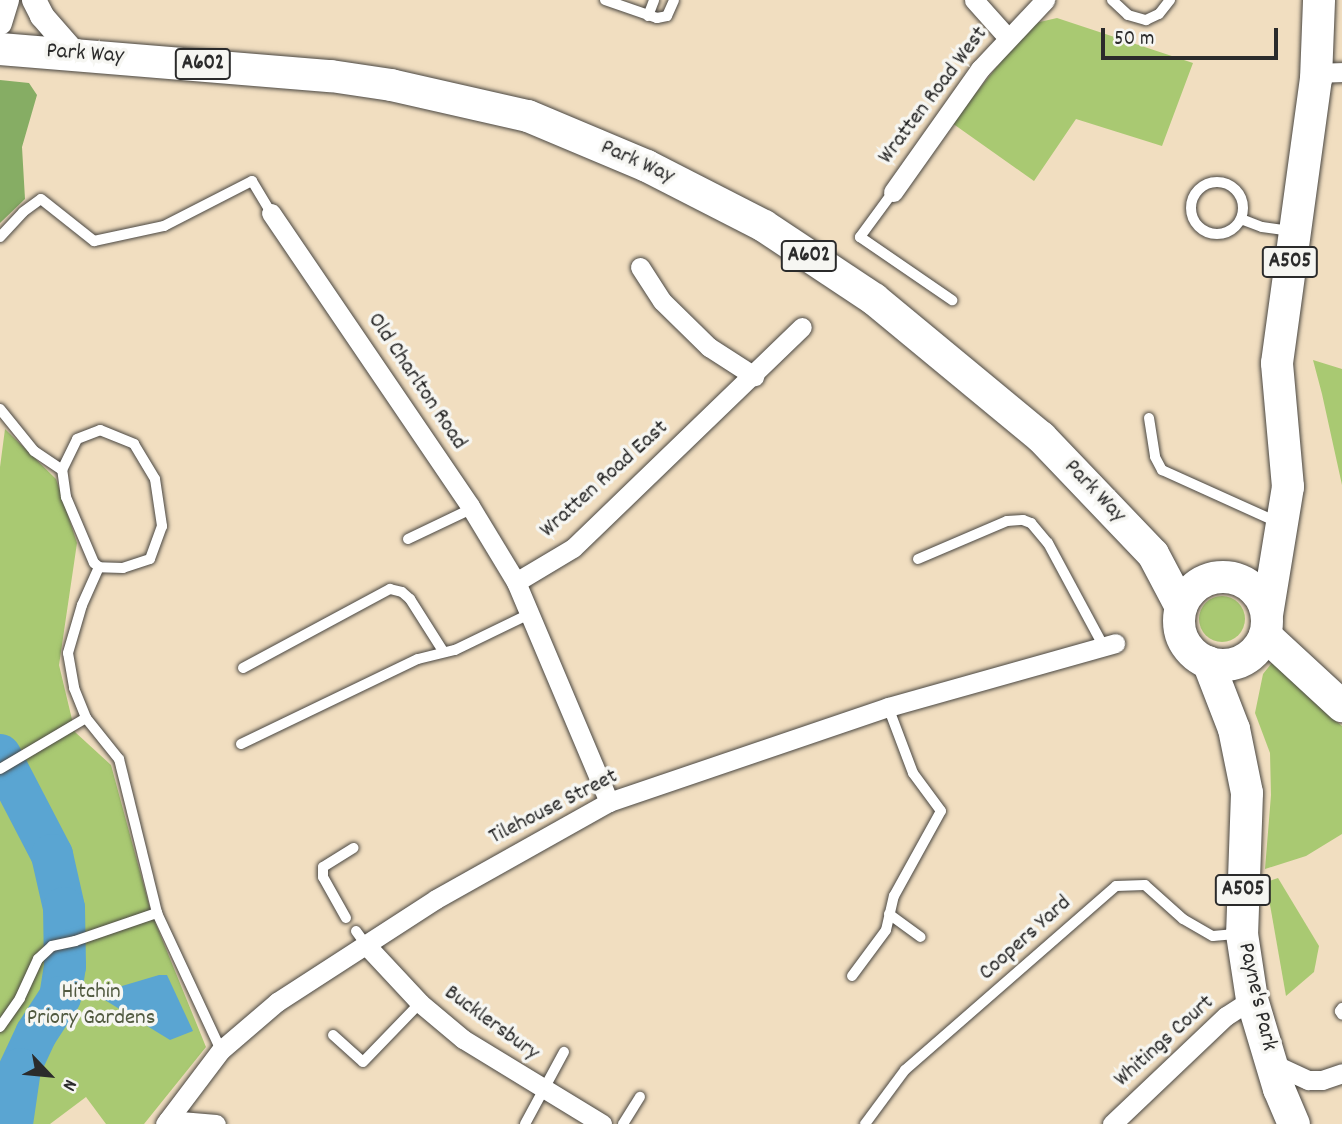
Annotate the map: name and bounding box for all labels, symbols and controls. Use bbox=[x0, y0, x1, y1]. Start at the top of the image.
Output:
scale bar bbox=[1104, 14, 1281, 58]
street label: Wratten Road West bbox=[873, 22, 995, 170]
text: 50 m bbox=[1114, 25, 1154, 55]
street label: Park Way bbox=[45, 39, 125, 71]
road number: A602 bbox=[173, 46, 233, 82]
street label: Park Way bbox=[596, 135, 678, 191]
road number: A602 bbox=[779, 238, 839, 274]
road number: A505 bbox=[1260, 244, 1320, 280]
street label: Old Charlton Road bbox=[360, 308, 472, 456]
street label: Wratten Road East bbox=[535, 415, 675, 545]
street label: Park Way bbox=[1057, 454, 1131, 530]
street label: Tilehouse Street bbox=[485, 764, 623, 852]
road number: A505 bbox=[1213, 872, 1273, 908]
street label: Coopers Yard bbox=[974, 890, 1078, 988]
street label: Payne's Park bbox=[1230, 940, 1282, 1054]
park label: Hitchin Priory Gardens bbox=[27, 979, 155, 1033]
street label: Bucklersbury bbox=[438, 980, 544, 1068]
street label: Whitings Court bbox=[1109, 990, 1221, 1094]
north arrow bbox=[14, 1040, 84, 1110]
text: N bbox=[54, 1074, 83, 1095]

